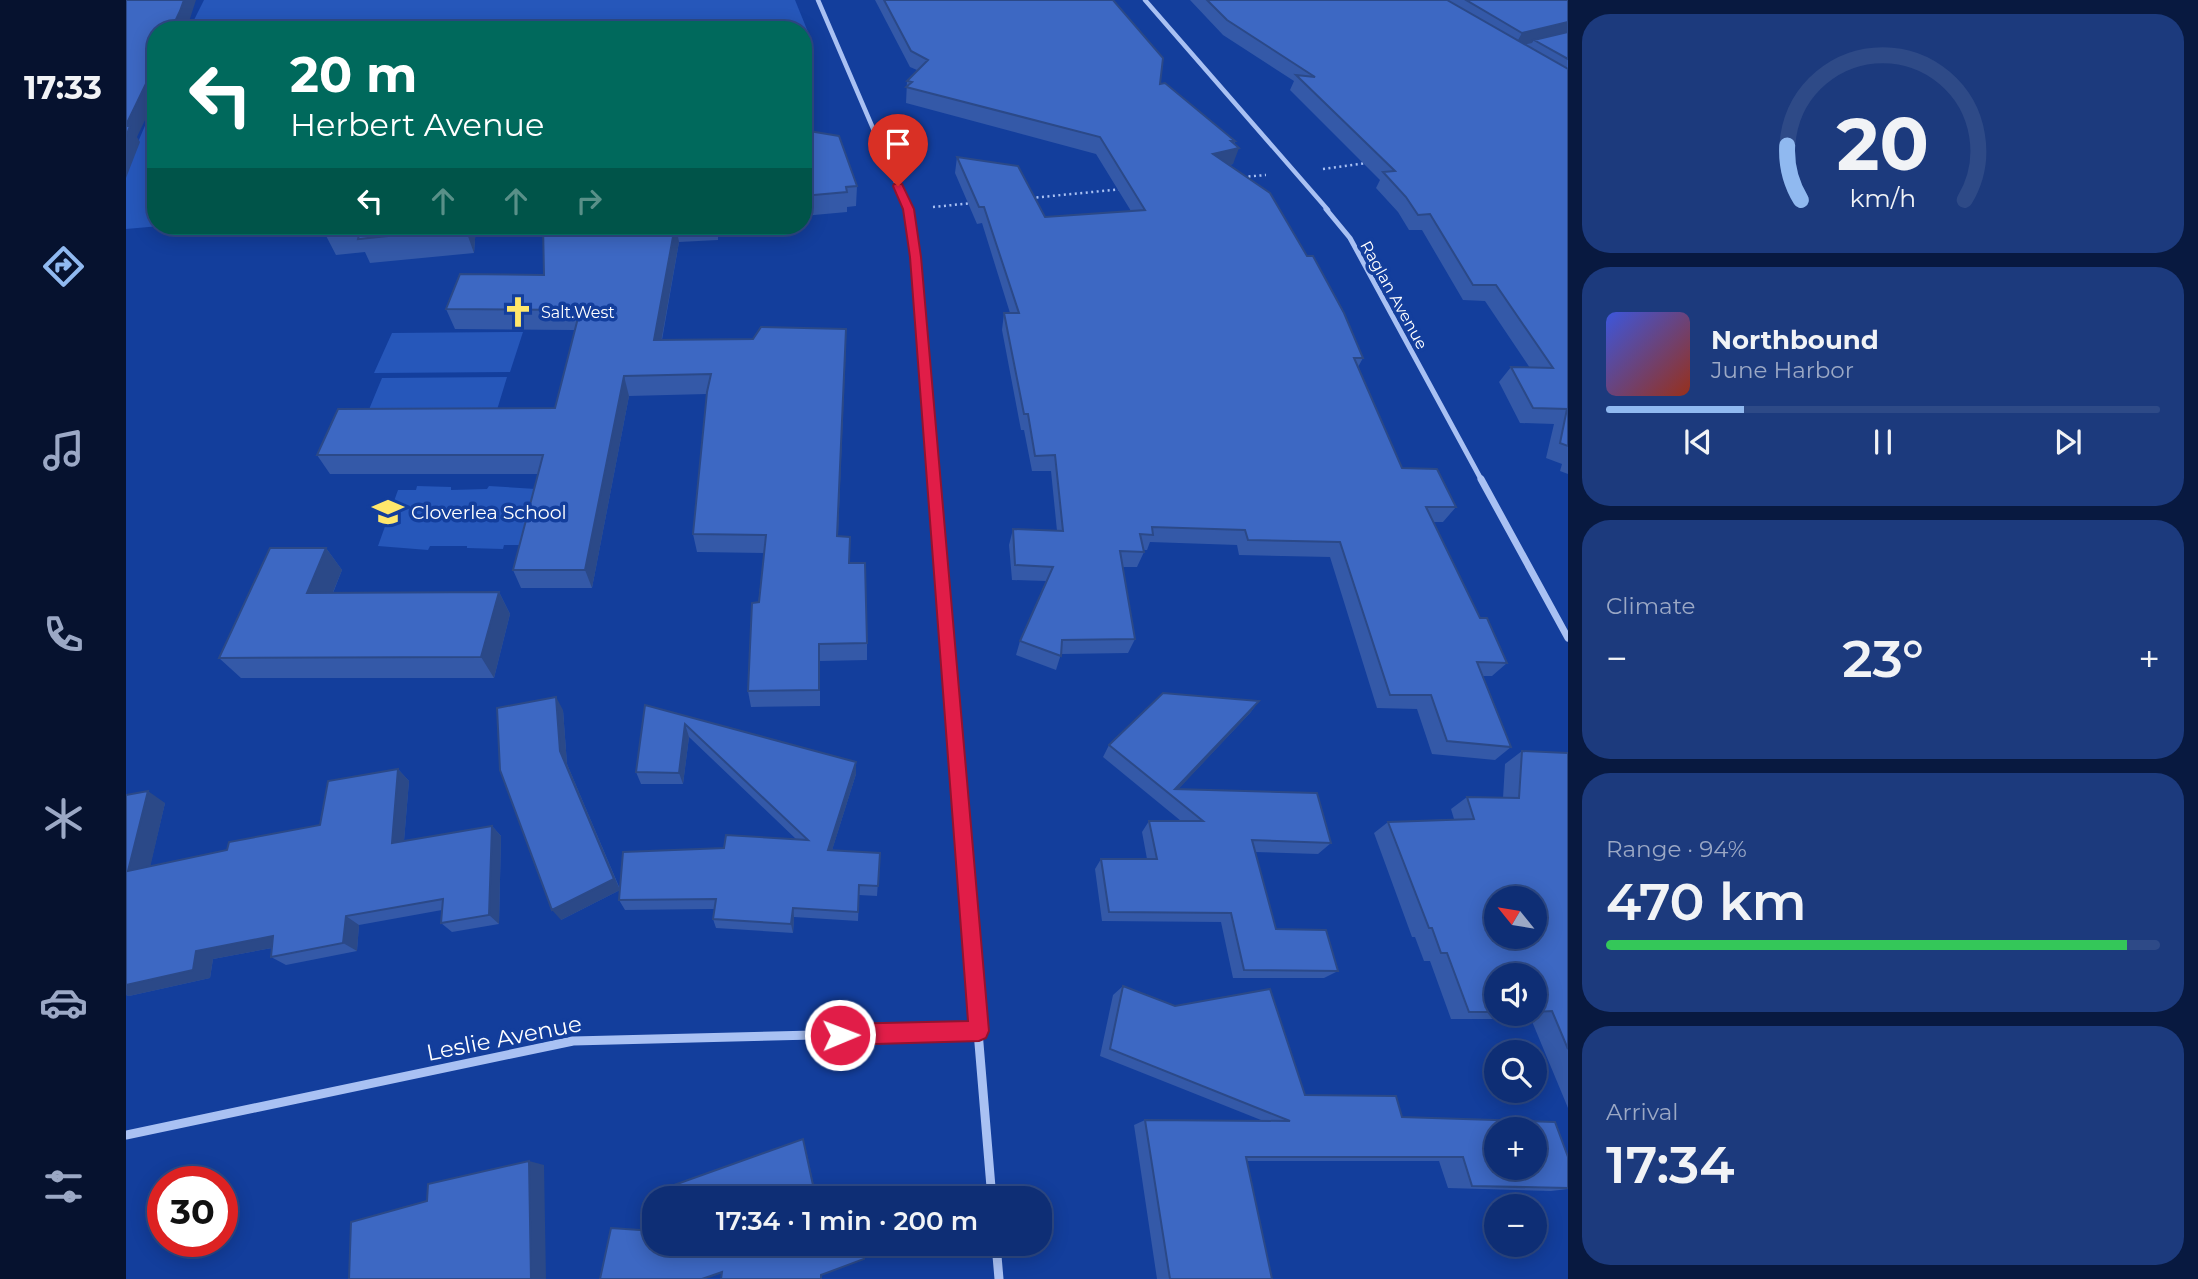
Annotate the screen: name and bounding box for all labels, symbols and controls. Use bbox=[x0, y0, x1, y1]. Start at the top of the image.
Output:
text: 20 m bbox=[290, 45, 417, 104]
icon: left bbox=[175, 49, 266, 140]
text: 17:33 bbox=[24, 68, 102, 107]
text: 20 bbox=[1837, 100, 1929, 188]
text: Herbert Avenue bbox=[290, 105, 544, 144]
pin bbox=[868, 114, 928, 186]
icon: arrive bbox=[879, 125, 917, 163]
icon: left bbox=[351, 182, 389, 220]
icon: ahead bbox=[424, 182, 462, 220]
icon: ahead bbox=[497, 182, 535, 220]
icon: right bbox=[570, 182, 608, 220]
text: km/h bbox=[1850, 182, 1916, 212]
street label: Raglan Avenue bbox=[1356, 237, 1432, 353]
icon: directions bbox=[39, 242, 88, 291]
church icon: Salt.West bbox=[501, 295, 535, 329]
place label: Salt.West bbox=[541, 303, 615, 322]
text: Northbound bbox=[1711, 324, 1879, 356]
text: June Harbor bbox=[1711, 356, 1854, 384]
icon: previous bbox=[1679, 423, 1717, 461]
icon: pause bbox=[1864, 423, 1902, 461]
icon: next bbox=[2049, 423, 2087, 461]
icon: music bbox=[39, 426, 88, 475]
school or university icon: Cloverlea School bbox=[371, 495, 405, 529]
place label: Cloverlea School bbox=[411, 501, 567, 524]
text: Climate bbox=[1606, 592, 1695, 620]
icon: phone bbox=[39, 610, 88, 659]
text: 23° bbox=[1842, 627, 1924, 690]
text: − bbox=[1606, 635, 1628, 682]
text: + bbox=[2138, 635, 2160, 682]
icon: climate bbox=[39, 794, 88, 843]
text: Range · 94% bbox=[1606, 835, 1747, 863]
text: 470 km bbox=[1606, 870, 1806, 933]
north arrow bbox=[1484, 886, 1547, 948]
map controls bbox=[1484, 886, 1547, 1257]
button: sound bbox=[1484, 963, 1547, 1026]
icon: car bbox=[39, 978, 88, 1027]
position arrow bbox=[803, 998, 877, 1072]
street label: Leslie Avenue bbox=[424, 1009, 584, 1067]
button: search bbox=[1484, 1040, 1547, 1103]
text: Arrival bbox=[1606, 1098, 1679, 1126]
button: + bbox=[1484, 1117, 1547, 1180]
text: 17:34 bbox=[1606, 1133, 1735, 1196]
icon: filters bbox=[39, 1162, 88, 1211]
speed limit sign: 30 bbox=[147, 1166, 238, 1257]
button: − bbox=[1484, 1194, 1547, 1257]
text: 17:34 · 1 min · 200 m bbox=[716, 1205, 978, 1237]

